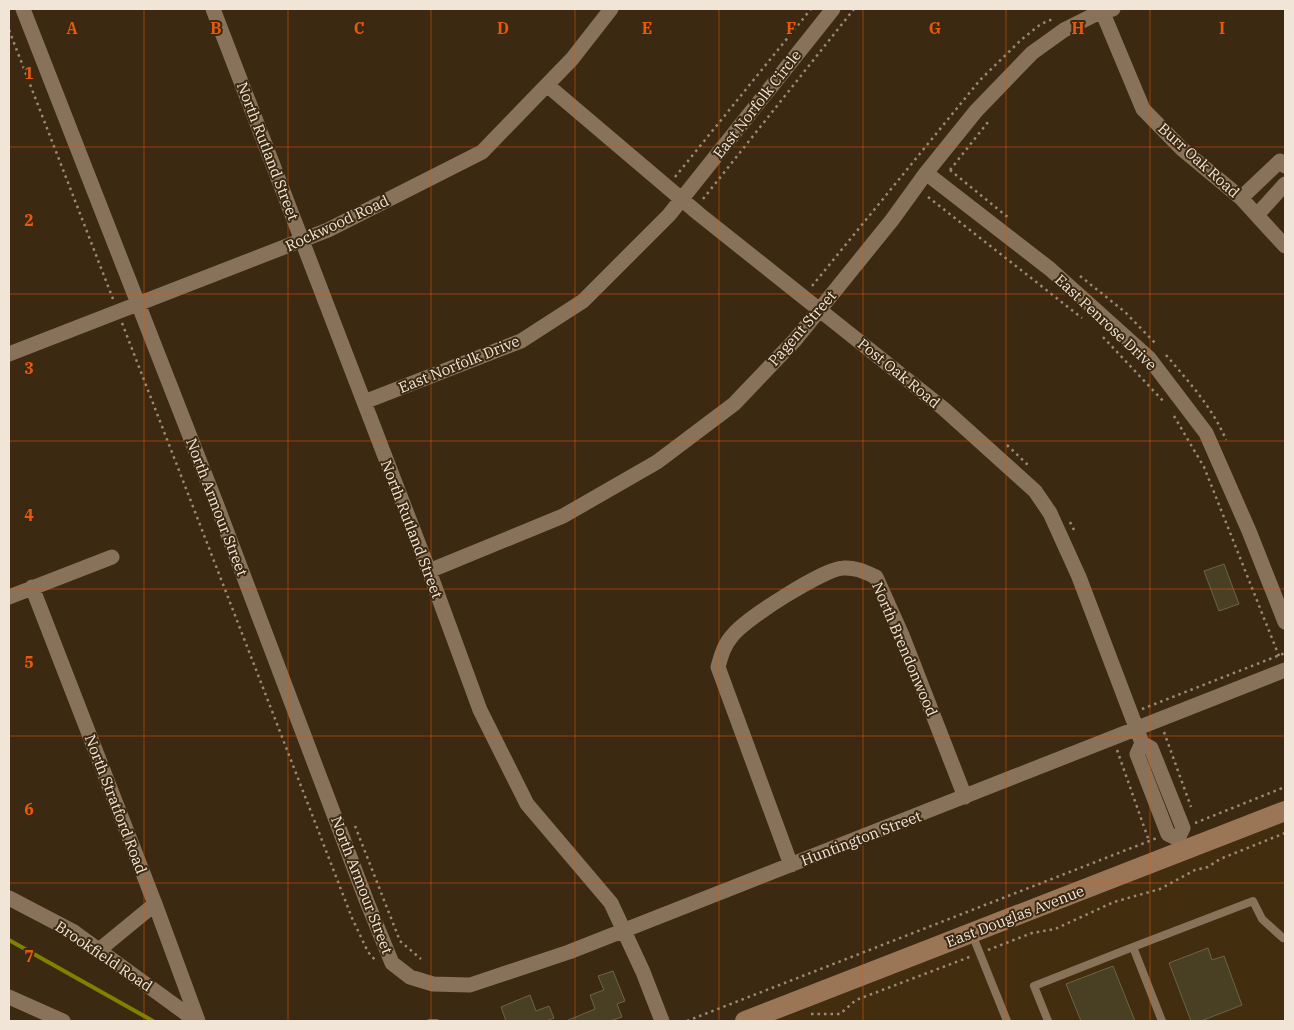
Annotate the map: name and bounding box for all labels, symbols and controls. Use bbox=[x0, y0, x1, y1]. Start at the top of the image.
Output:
text: A bbox=[66, 18, 78, 38]
text: B bbox=[210, 18, 222, 38]
text: C bbox=[354, 18, 364, 38]
text: D bbox=[497, 18, 509, 38]
text: E bbox=[642, 18, 652, 38]
text: F bbox=[786, 18, 796, 38]
text: G bbox=[929, 18, 941, 38]
text: H bbox=[1072, 18, 1085, 38]
text: I bbox=[1219, 18, 1225, 38]
street label: East Norfolk Circle bbox=[709, 46, 805, 162]
text: 1 bbox=[24, 63, 34, 83]
street label: North Rutland Street bbox=[233, 79, 303, 223]
street label: Burr Oak Road bbox=[1154, 119, 1244, 201]
street label: Rockwood Road bbox=[282, 191, 392, 255]
text: 2 bbox=[24, 210, 34, 230]
street label: East Penrose Drive bbox=[1051, 270, 1161, 374]
street label: Pagent Street bbox=[764, 286, 840, 370]
street label: East Norfolk Drive bbox=[396, 331, 522, 397]
street label: Post Oak Road bbox=[854, 334, 944, 412]
text: 3 bbox=[24, 358, 34, 378]
street label: North Armour Street bbox=[182, 435, 252, 579]
street label: North Rutland Street bbox=[377, 457, 447, 601]
text: 4 bbox=[24, 505, 34, 525]
street label: North Brendonwood bbox=[868, 579, 942, 719]
text: 5 bbox=[24, 652, 34, 672]
street label: North Stratford Road bbox=[81, 732, 151, 876]
text: 6 bbox=[24, 799, 34, 819]
street label: Huntington Street bbox=[798, 806, 924, 870]
street label: North Armour Street bbox=[327, 813, 397, 957]
street label: East Douglas Avenue bbox=[943, 881, 1087, 951]
street label: Brookfield Road bbox=[52, 917, 156, 995]
text: 7 bbox=[24, 946, 34, 966]

